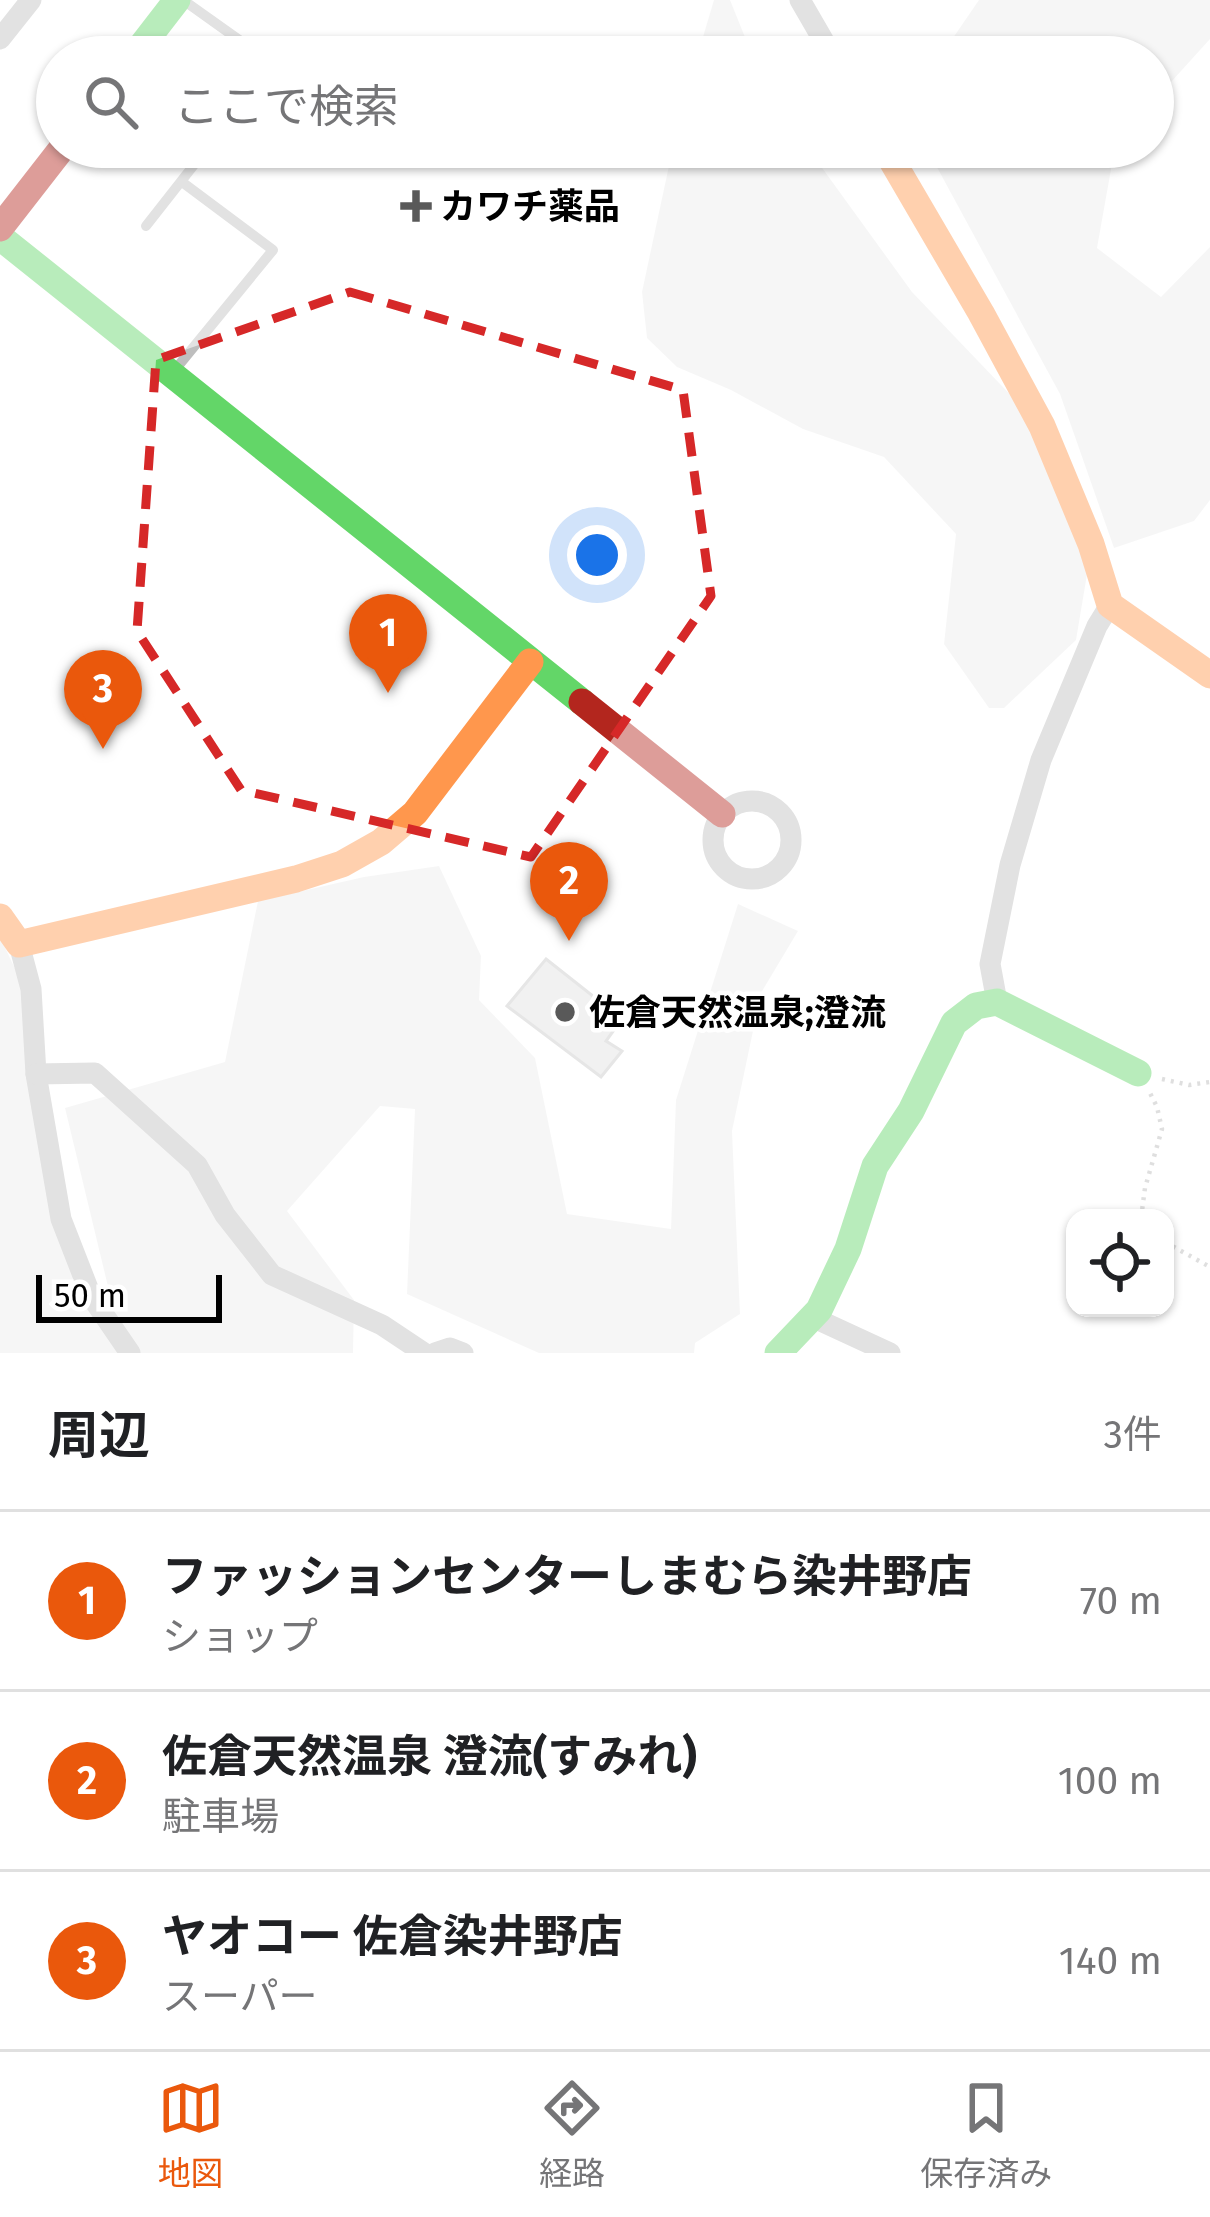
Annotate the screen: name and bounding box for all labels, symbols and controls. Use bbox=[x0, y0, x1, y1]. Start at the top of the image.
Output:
search box bbox=[36, 36, 1174, 168]
icon: search bbox=[78, 69, 144, 135]
text: ここで検索 bbox=[174, 80, 399, 134]
place label: カワチ薬品 bbox=[440, 185, 620, 229]
marker: カワチ薬品 bbox=[403, 193, 429, 219]
your location bbox=[567, 525, 627, 585]
pin: 1 bbox=[349, 594, 427, 693]
pin: 3 bbox=[64, 650, 142, 749]
pin: 2 bbox=[530, 842, 608, 941]
place label: 佐倉天然温泉;澄流 bbox=[589, 991, 886, 1035]
marker: 佐倉天然温泉;澄流 bbox=[552, 999, 578, 1025]
map controls bbox=[1066, 1209, 1174, 1317]
button: locate bbox=[1066, 1209, 1174, 1317]
scale bar bbox=[36, 1269, 222, 1322]
text: 50 m bbox=[54, 1276, 126, 1316]
text: 周辺 bbox=[48, 1405, 150, 1467]
text: 3件 bbox=[1104, 1412, 1162, 1458]
text: ファッションセンターしまむら染井野店 bbox=[162, 1550, 972, 1604]
text: 1 bbox=[78, 1578, 96, 1624]
text: 70 m bbox=[1080, 1578, 1162, 1624]
text: ショップ bbox=[162, 1614, 318, 1660]
text: 佐倉天然温泉 澄流(すみれ) bbox=[162, 1730, 697, 1784]
text: 2 bbox=[77, 1758, 97, 1804]
text: 100 m bbox=[1058, 1758, 1162, 1804]
text: 駐車場 bbox=[162, 1794, 279, 1840]
text: ヤオコー 佐倉染井野店 bbox=[162, 1910, 623, 1964]
text: 3 bbox=[77, 1938, 97, 1984]
text: 140 m bbox=[1059, 1938, 1162, 1984]
text: スーパー bbox=[162, 1974, 318, 2020]
tab: 地図 bbox=[158, 2075, 224, 2195]
tab: 経路 bbox=[539, 2075, 605, 2195]
tab: 保存済み bbox=[920, 2075, 1052, 2195]

